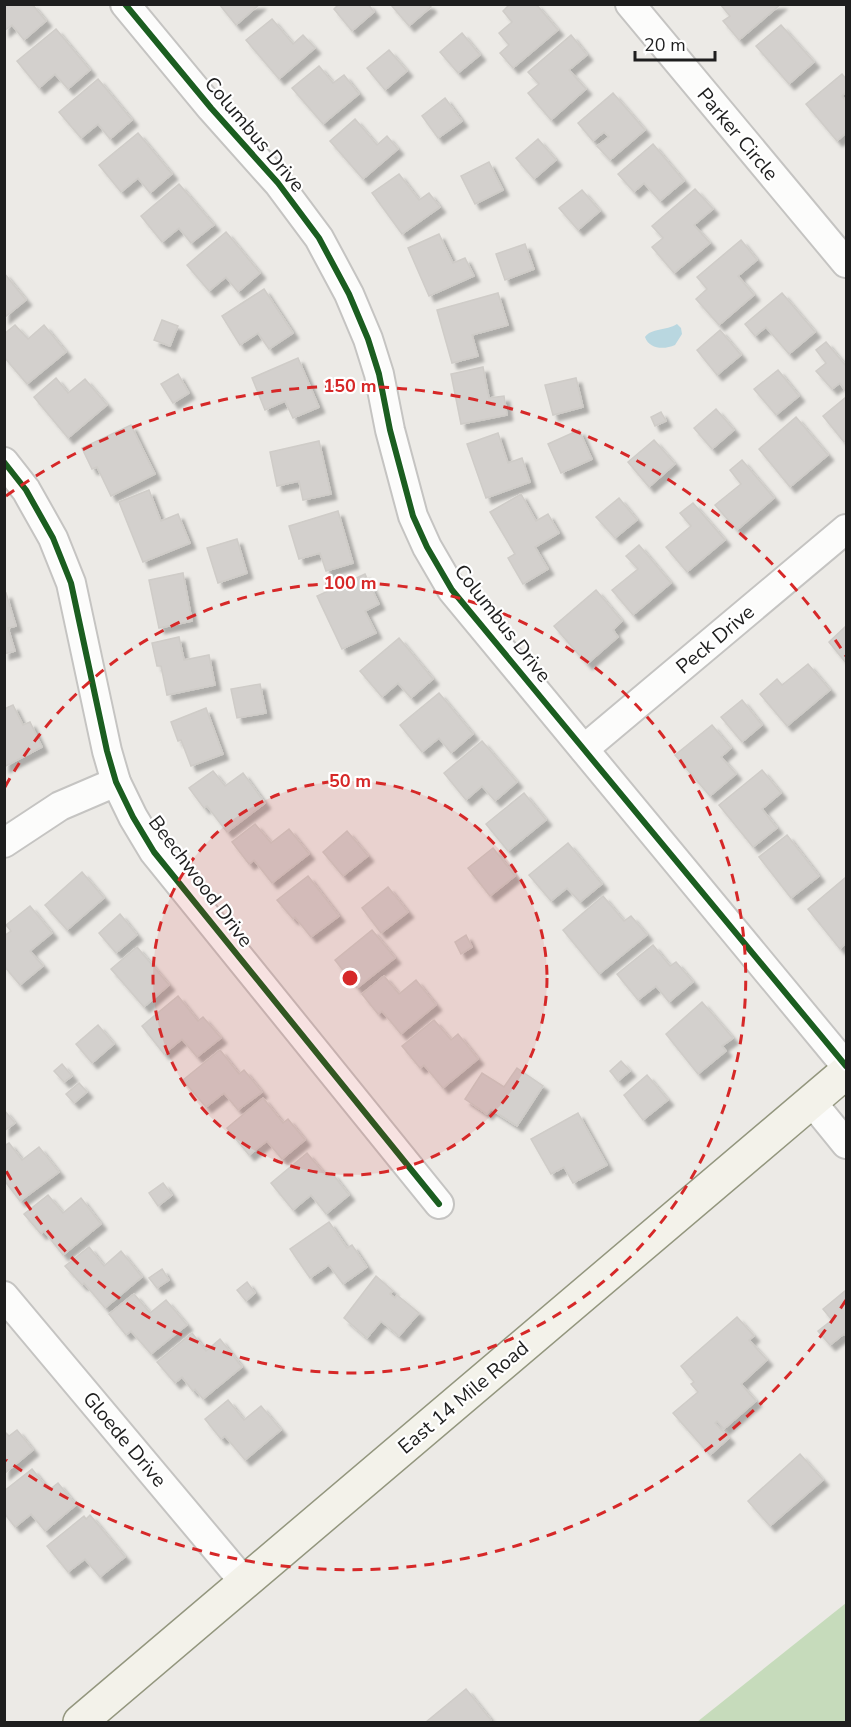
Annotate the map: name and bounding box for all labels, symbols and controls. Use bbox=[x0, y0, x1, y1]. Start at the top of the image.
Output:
scale bar bbox=[635, 24, 714, 62]
text: 20 m bbox=[644, 33, 686, 57]
street label: Columbus Drive bbox=[198, 71, 311, 198]
street label: Parker Circle bbox=[691, 82, 784, 186]
text: 150 m bbox=[323, 374, 377, 398]
street label: Columbus Drive bbox=[448, 559, 557, 688]
text: 100 m bbox=[323, 571, 377, 595]
street label: Peck Drive bbox=[670, 599, 760, 680]
text: 50 m bbox=[329, 769, 371, 793]
street label: Beechwood Drive bbox=[142, 810, 259, 953]
centre of rings bbox=[340, 968, 360, 988]
street label: East 14 Mile Road bbox=[392, 1335, 534, 1460]
street label: Gloede Drive bbox=[77, 1386, 173, 1493]

